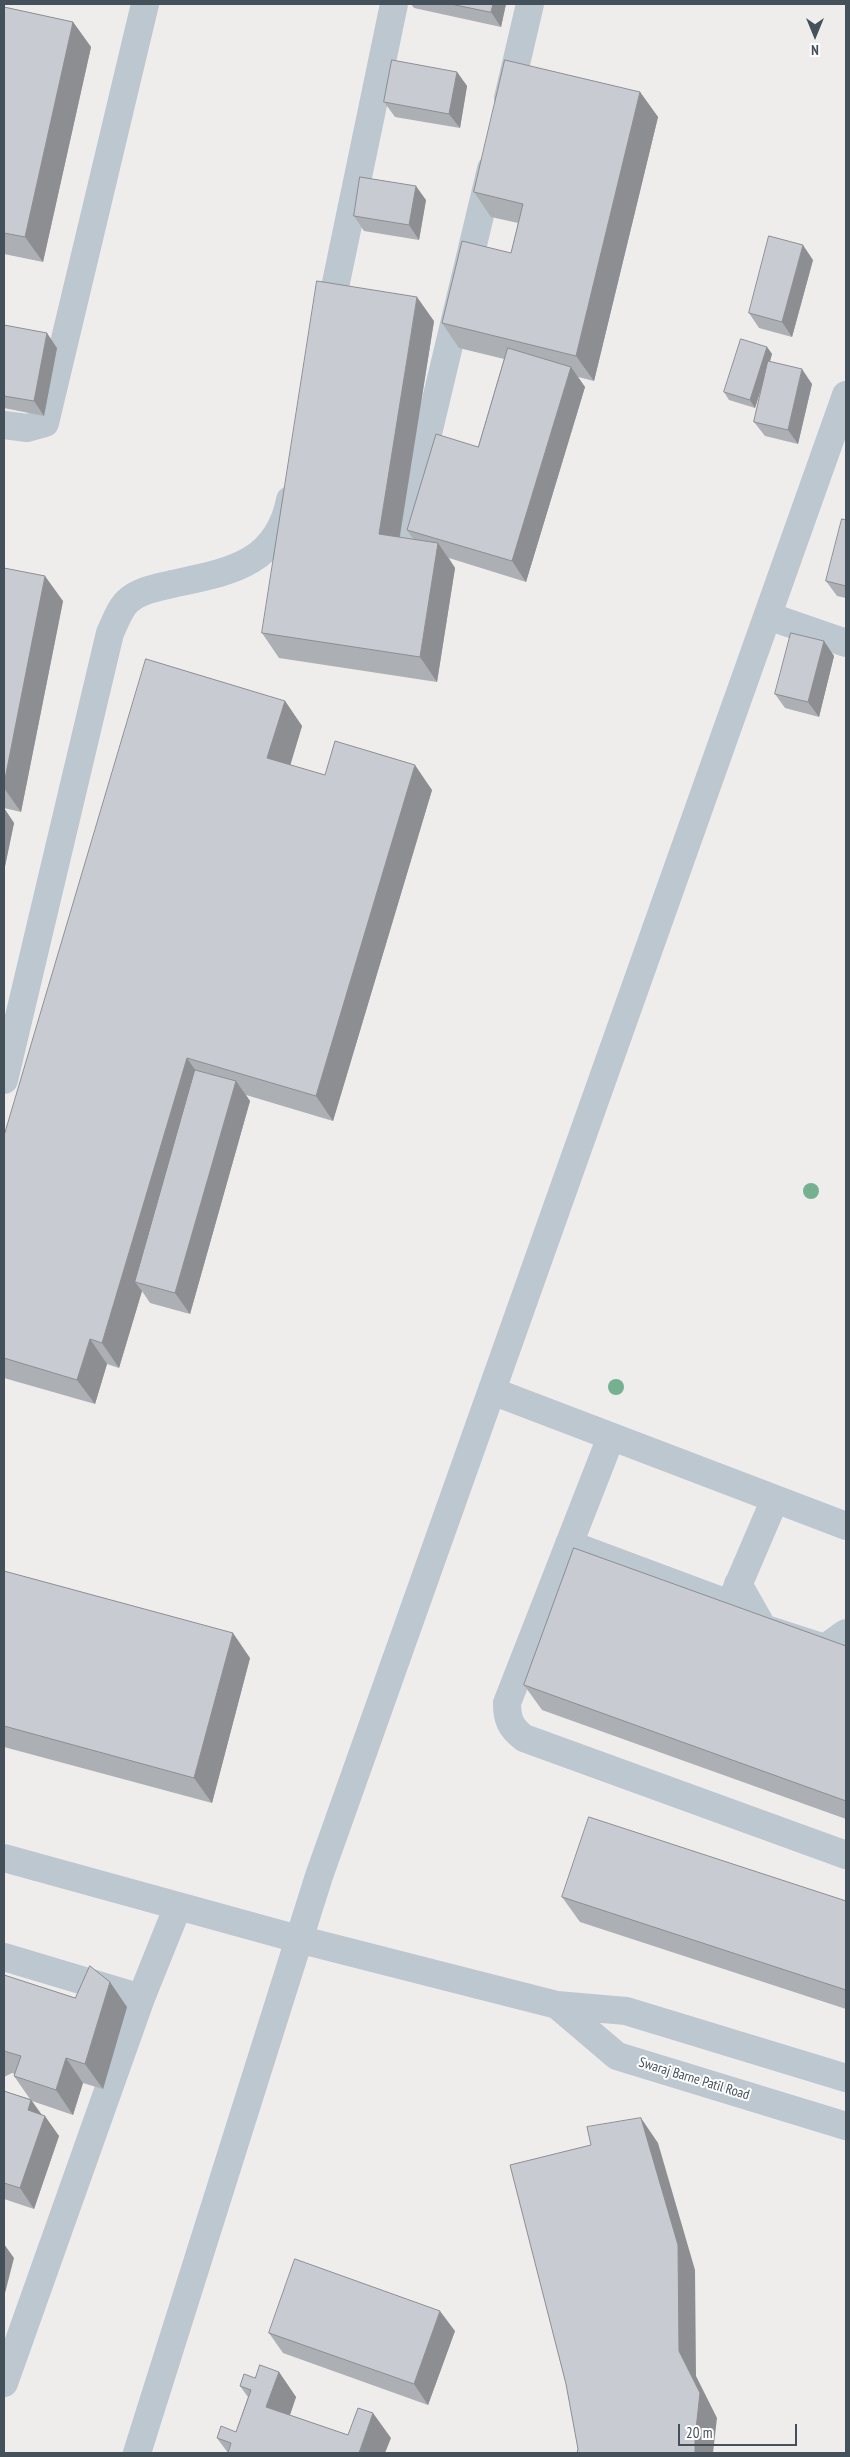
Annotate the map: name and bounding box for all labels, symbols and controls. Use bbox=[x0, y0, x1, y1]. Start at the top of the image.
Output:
north arrow bbox=[790, 10, 840, 60]
text: N bbox=[811, 41, 819, 59]
street label: Swaraj Barne Patil Road bbox=[637, 2054, 751, 2104]
scale bar bbox=[680, 2414, 799, 2446]
text: 20 m bbox=[686, 2423, 712, 2442]

